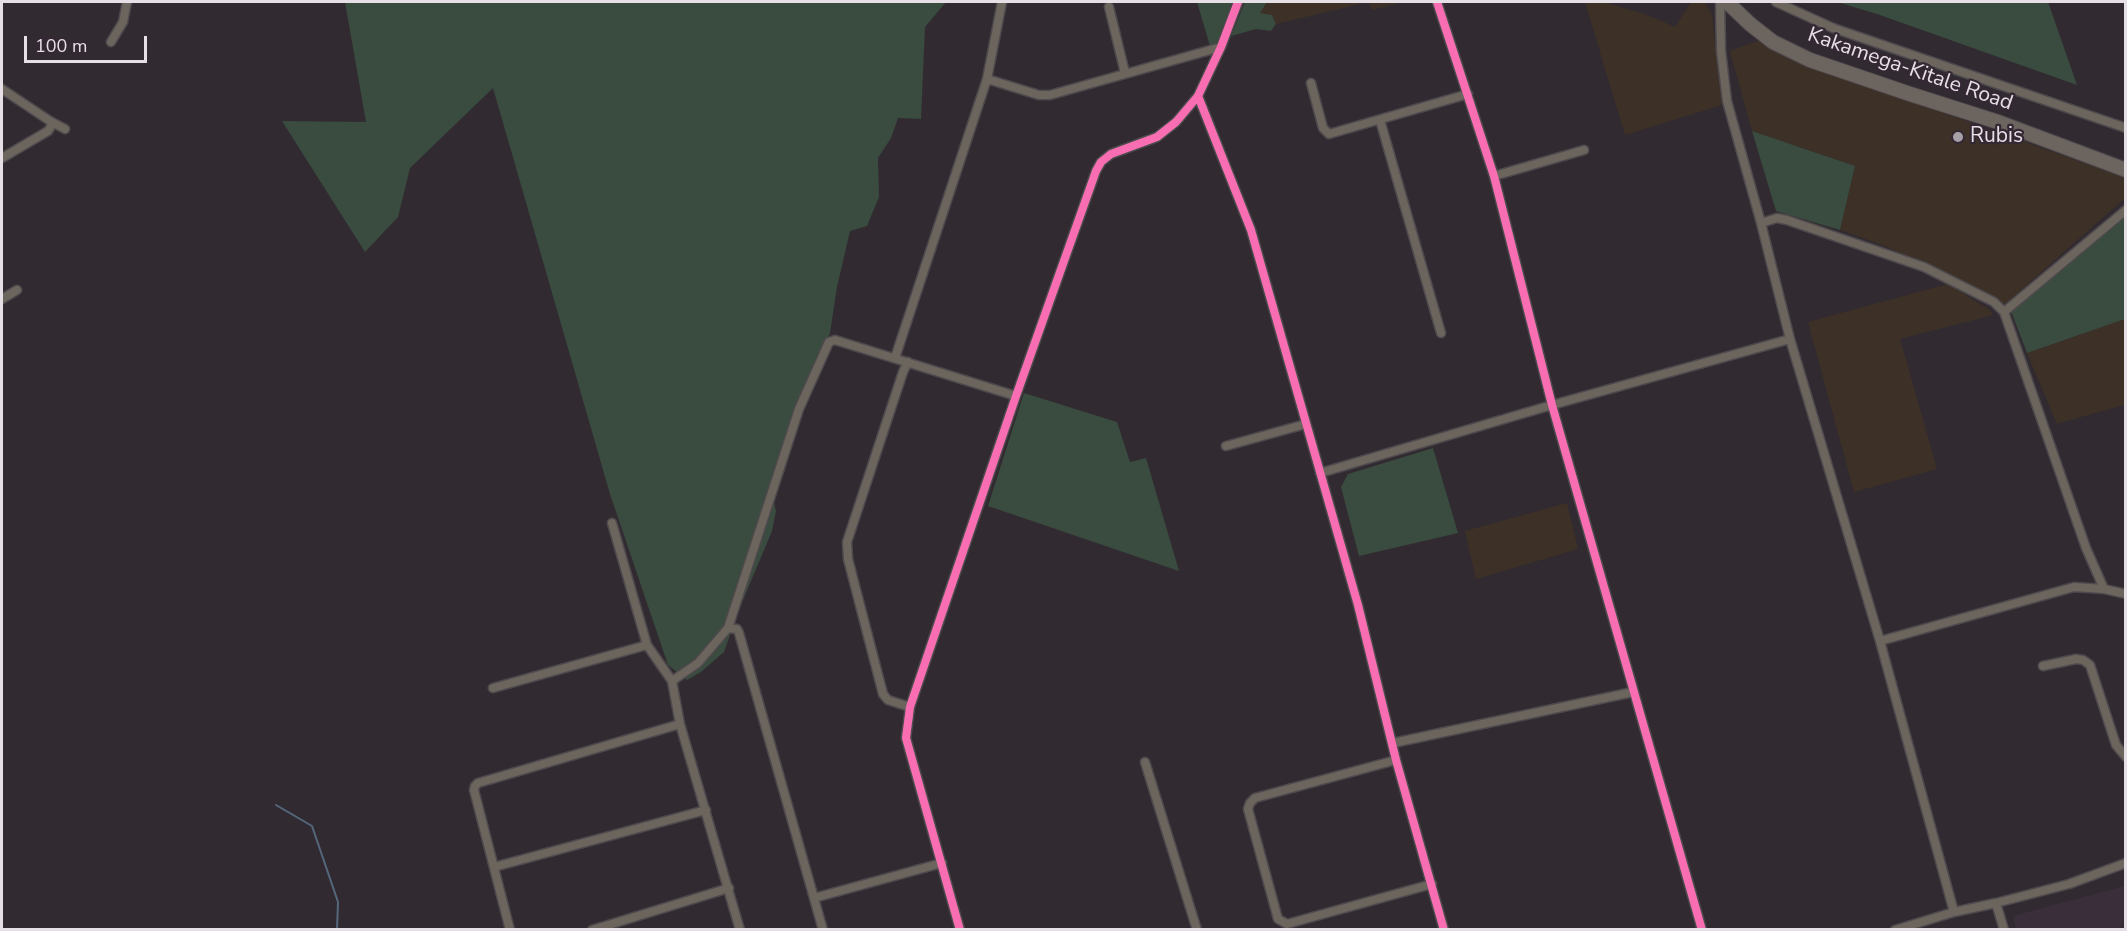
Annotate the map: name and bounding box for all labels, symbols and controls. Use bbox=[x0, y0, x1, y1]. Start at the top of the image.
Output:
street label: Kakamega-Kitale Road bbox=[1804, 23, 2016, 117]
scale bar bbox=[27, 24, 150, 62]
text: 100 m bbox=[35, 34, 87, 58]
place label: Rubis bbox=[1970, 124, 2023, 150]
marker: Rubis bbox=[1951, 130, 1965, 144]

